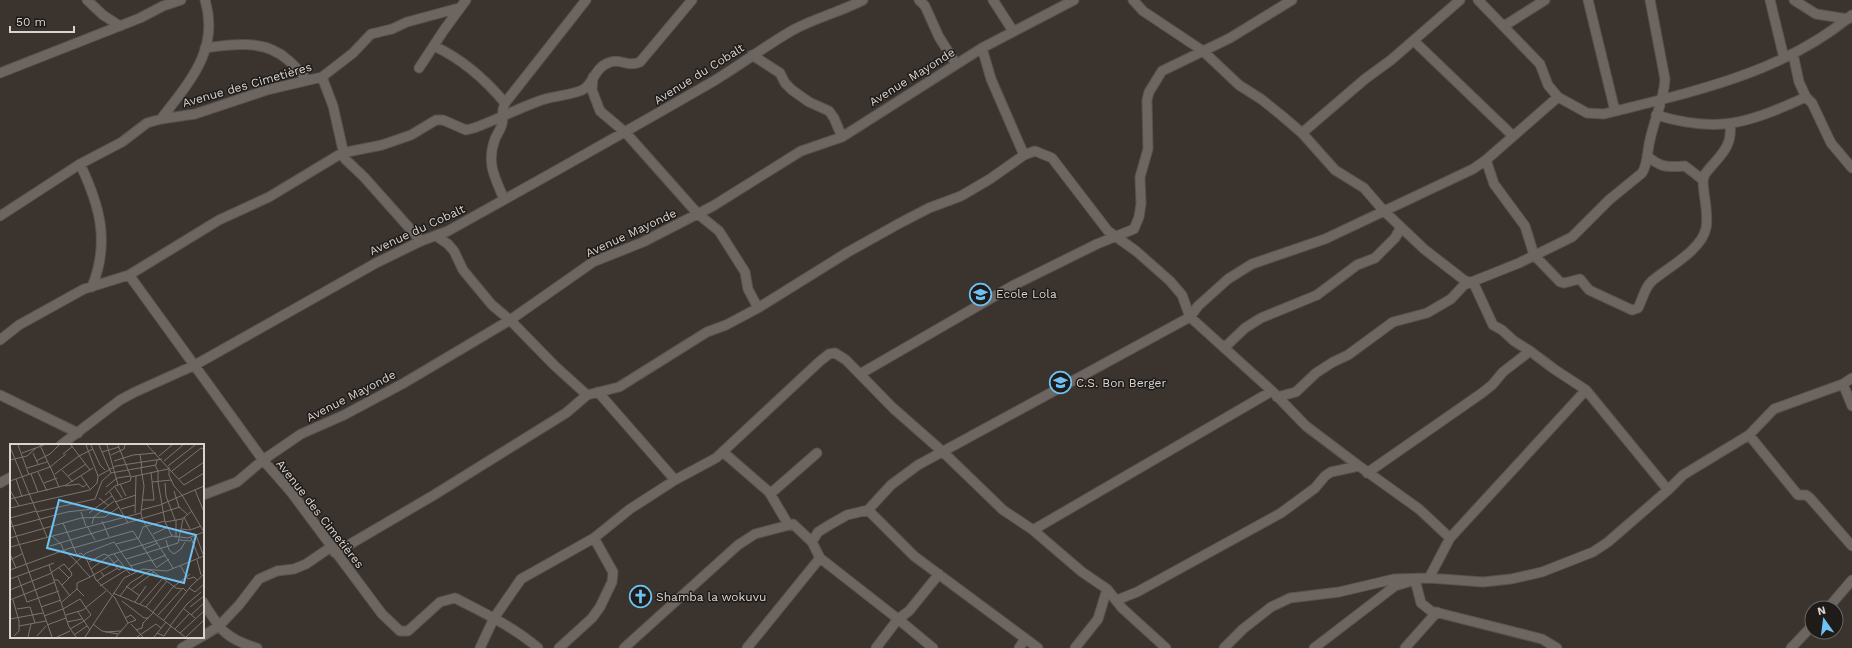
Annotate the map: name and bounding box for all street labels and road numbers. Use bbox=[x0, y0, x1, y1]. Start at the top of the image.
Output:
street label: Avenue du Cobalt bbox=[651, 41, 747, 107]
street label: Avenue Mayonde bbox=[867, 45, 958, 109]
street label: Avenue des Cimetières bbox=[181, 60, 313, 110]
street label: Avenue du Cobalt bbox=[367, 202, 467, 258]
street label: Avenue Mayonde bbox=[583, 206, 679, 260]
street label: Avenue Mayonde bbox=[304, 367, 398, 425]
street label: Avenue des Cimetières bbox=[273, 457, 367, 571]

